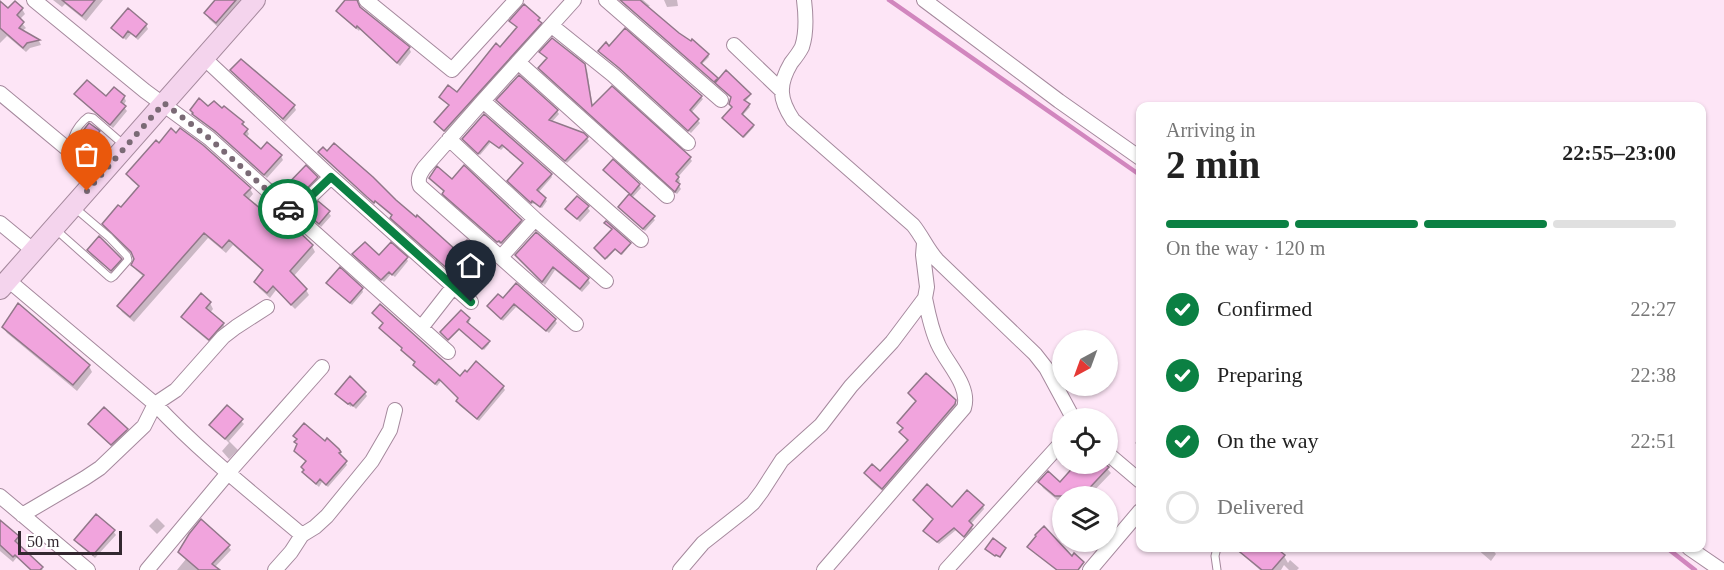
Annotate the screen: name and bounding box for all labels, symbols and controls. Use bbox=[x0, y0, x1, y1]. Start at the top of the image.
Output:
text: Arriving in bbox=[1166, 119, 1255, 141]
pin bbox=[61, 129, 112, 191]
icon: bag bbox=[70, 138, 103, 171]
text: 22:55–23:00 bbox=[1562, 140, 1676, 165]
text: 2 min bbox=[1166, 143, 1260, 186]
courier bbox=[258, 179, 318, 239]
icon: car bbox=[272, 193, 305, 226]
text: On the way · 120 m bbox=[1166, 237, 1325, 259]
pin bbox=[445, 240, 496, 302]
icon: home bbox=[454, 249, 487, 282]
icon: check bbox=[1166, 293, 1199, 326]
text: Confirmed bbox=[1217, 296, 1312, 321]
text: 22:27 bbox=[1630, 298, 1676, 320]
north arrow bbox=[1052, 330, 1118, 396]
map controls bbox=[1052, 330, 1118, 552]
icon: check bbox=[1166, 359, 1199, 392]
text: Preparing bbox=[1217, 362, 1303, 387]
text: 22:38 bbox=[1630, 364, 1676, 386]
button: locate bbox=[1052, 408, 1118, 474]
icon: check bbox=[1166, 425, 1199, 458]
text: On the way bbox=[1217, 428, 1318, 453]
text: 22:51 bbox=[1630, 430, 1676, 452]
button: layers bbox=[1052, 486, 1118, 552]
text: Delivered bbox=[1217, 494, 1304, 519]
scale bar bbox=[18, 528, 122, 556]
text: 50 m bbox=[27, 533, 59, 550]

